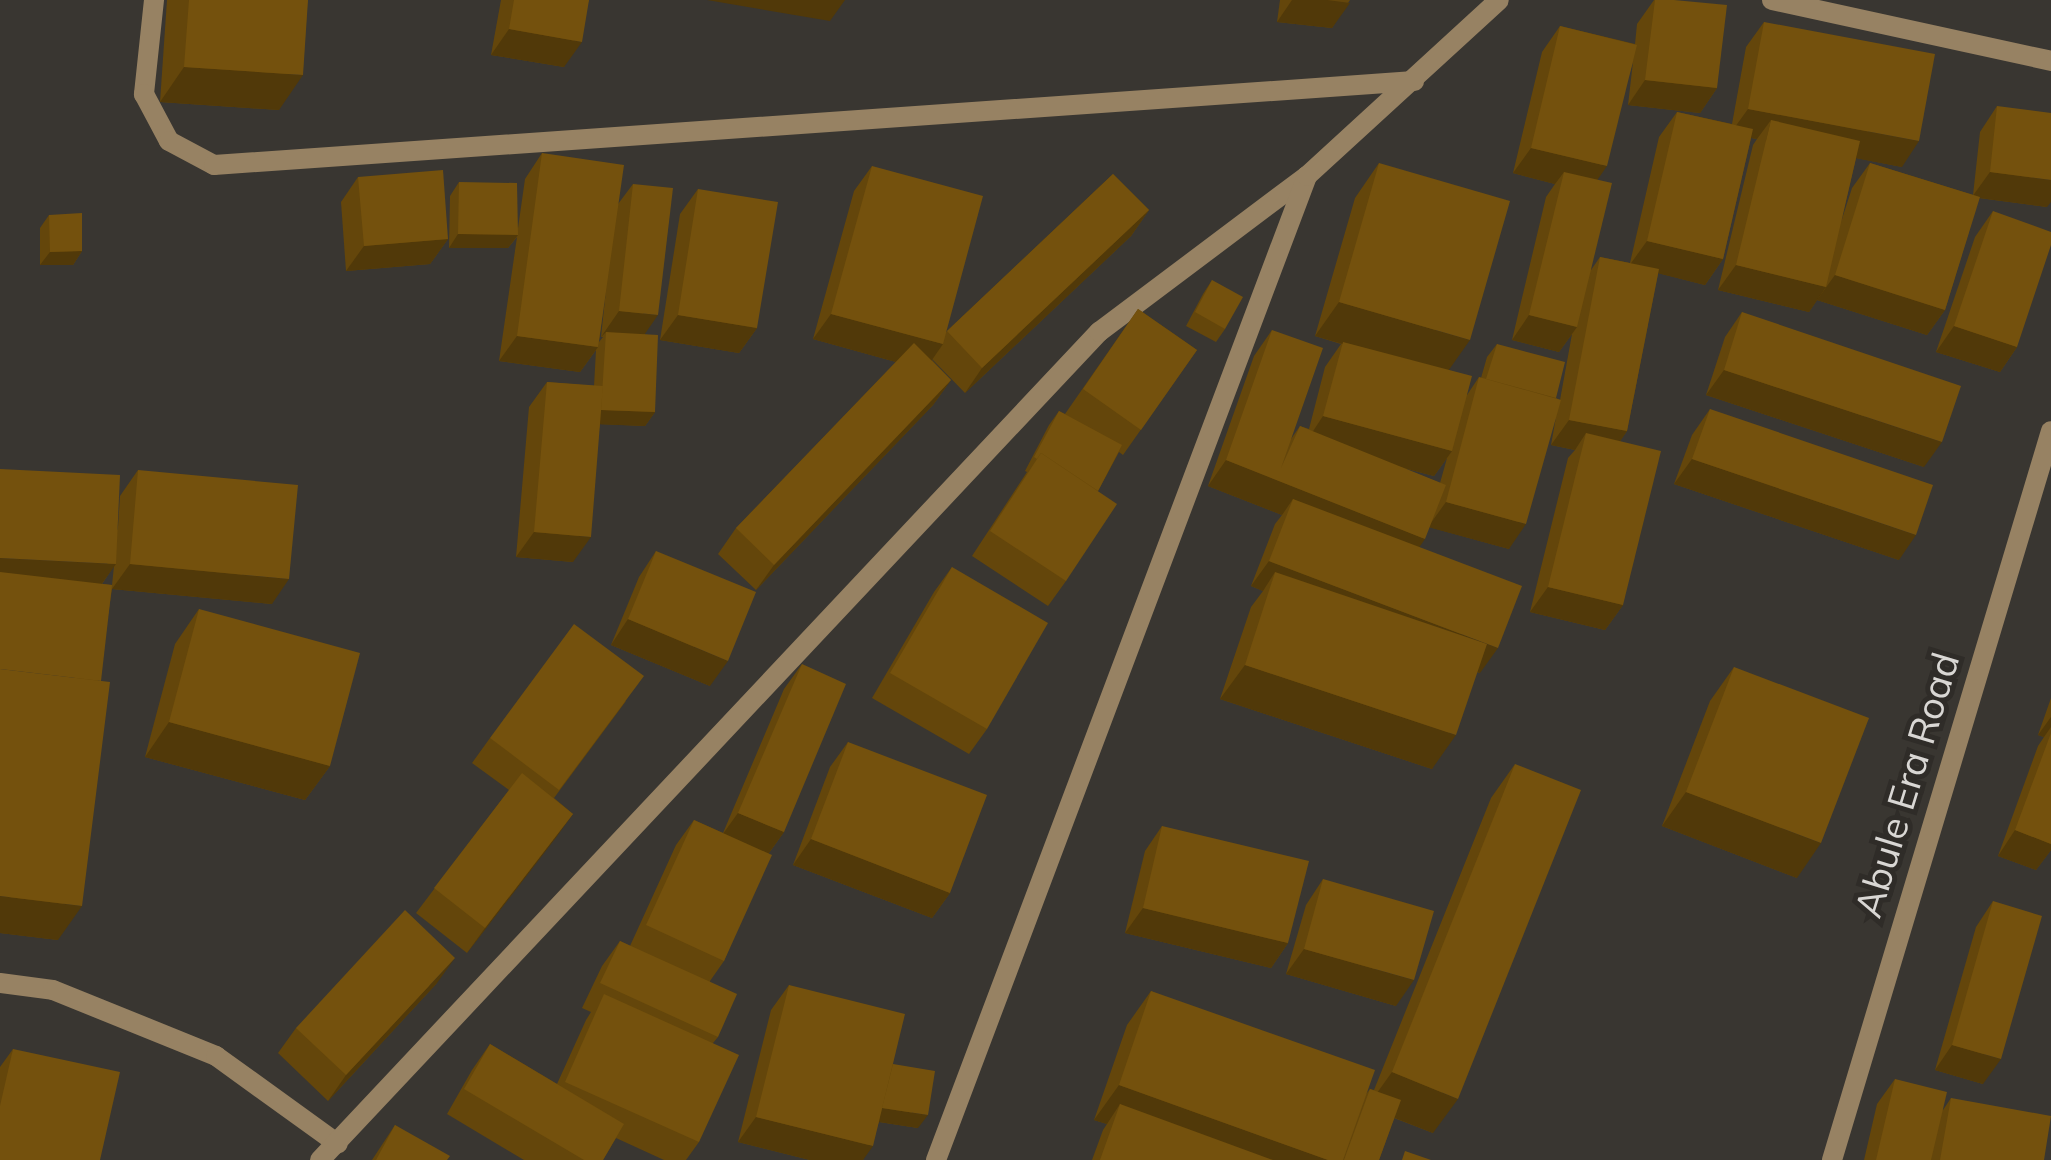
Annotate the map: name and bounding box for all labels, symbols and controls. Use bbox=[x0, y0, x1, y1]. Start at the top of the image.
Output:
street label: Abule Era Road bbox=[1845, 647, 1969, 923]

